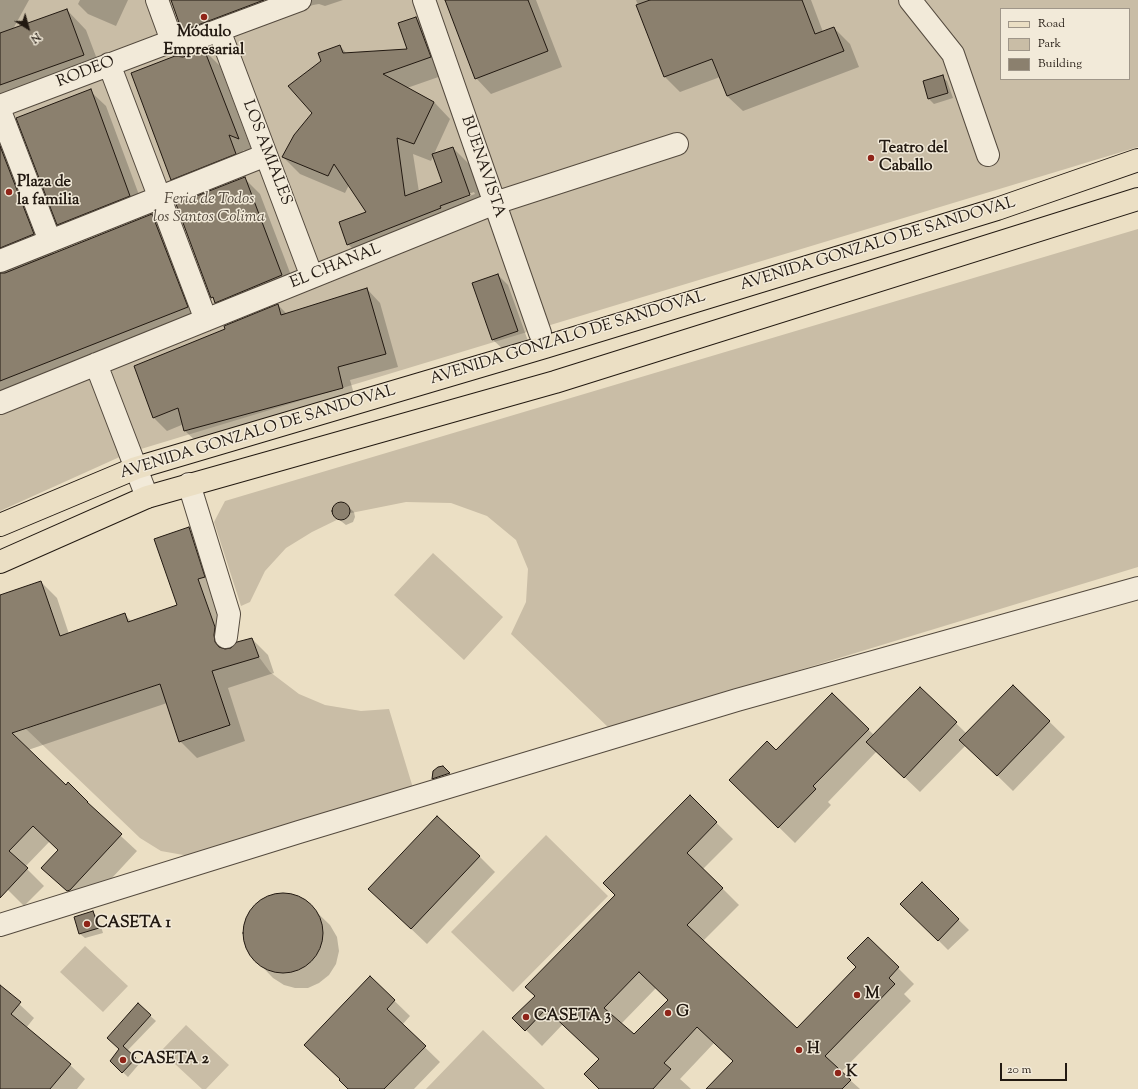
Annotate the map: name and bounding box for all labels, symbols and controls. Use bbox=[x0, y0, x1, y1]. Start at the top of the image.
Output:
north arrow bbox=[8, 8, 48, 48]
legend bbox=[1000, 8, 1130, 80]
marker: Módulo Empresarial bbox=[199, 12, 209, 22]
text: Road bbox=[1038, 15, 1065, 33]
place label: Módulo Empresarial bbox=[164, 23, 244, 61]
text: N bbox=[27, 29, 44, 47]
text: Park bbox=[1038, 35, 1061, 53]
street label: RODEO bbox=[54, 53, 118, 93]
text: Building bbox=[1038, 55, 1082, 73]
street label: LOS AMIALES bbox=[237, 98, 295, 208]
street label: BUENAVISTA bbox=[456, 113, 508, 221]
place label: Teatro del Caballo bbox=[879, 139, 948, 177]
marker: Teatro del Caballo bbox=[866, 153, 876, 163]
place label: Plaza de la familia bbox=[17, 173, 79, 211]
marker: Plaza de la familia bbox=[4, 187, 14, 197]
park label: Feria de Todos los Santos Colima bbox=[153, 190, 265, 228]
street label: AVENIDA GONZALO DE SANDOVAL bbox=[738, 194, 1018, 296]
street label: EL CHANAL bbox=[288, 240, 384, 294]
street label: AVENIDA GONZALO DE SANDOVAL bbox=[428, 288, 708, 390]
street label: AVENIDA GONZALO DE SANDOVAL bbox=[118, 382, 398, 484]
place label: CASETA 1 bbox=[95, 914, 171, 934]
marker: CASETA 1 bbox=[82, 919, 92, 929]
place label: M bbox=[865, 985, 880, 1005]
marker: M bbox=[852, 990, 862, 1000]
place label: G bbox=[676, 1003, 689, 1023]
place label: CASETA 3 bbox=[534, 1007, 611, 1027]
marker: G bbox=[663, 1008, 673, 1018]
marker: CASETA 3 bbox=[521, 1012, 531, 1022]
place label: H bbox=[807, 1040, 820, 1060]
marker: H bbox=[794, 1045, 804, 1055]
place label: CASETA 2 bbox=[131, 1050, 209, 1070]
marker: CASETA 2 bbox=[118, 1055, 128, 1065]
scale bar bbox=[1002, 1055, 1069, 1081]
text: 20 m bbox=[1007, 1061, 1031, 1079]
place label: K bbox=[846, 1063, 858, 1083]
marker: K bbox=[833, 1068, 843, 1078]

